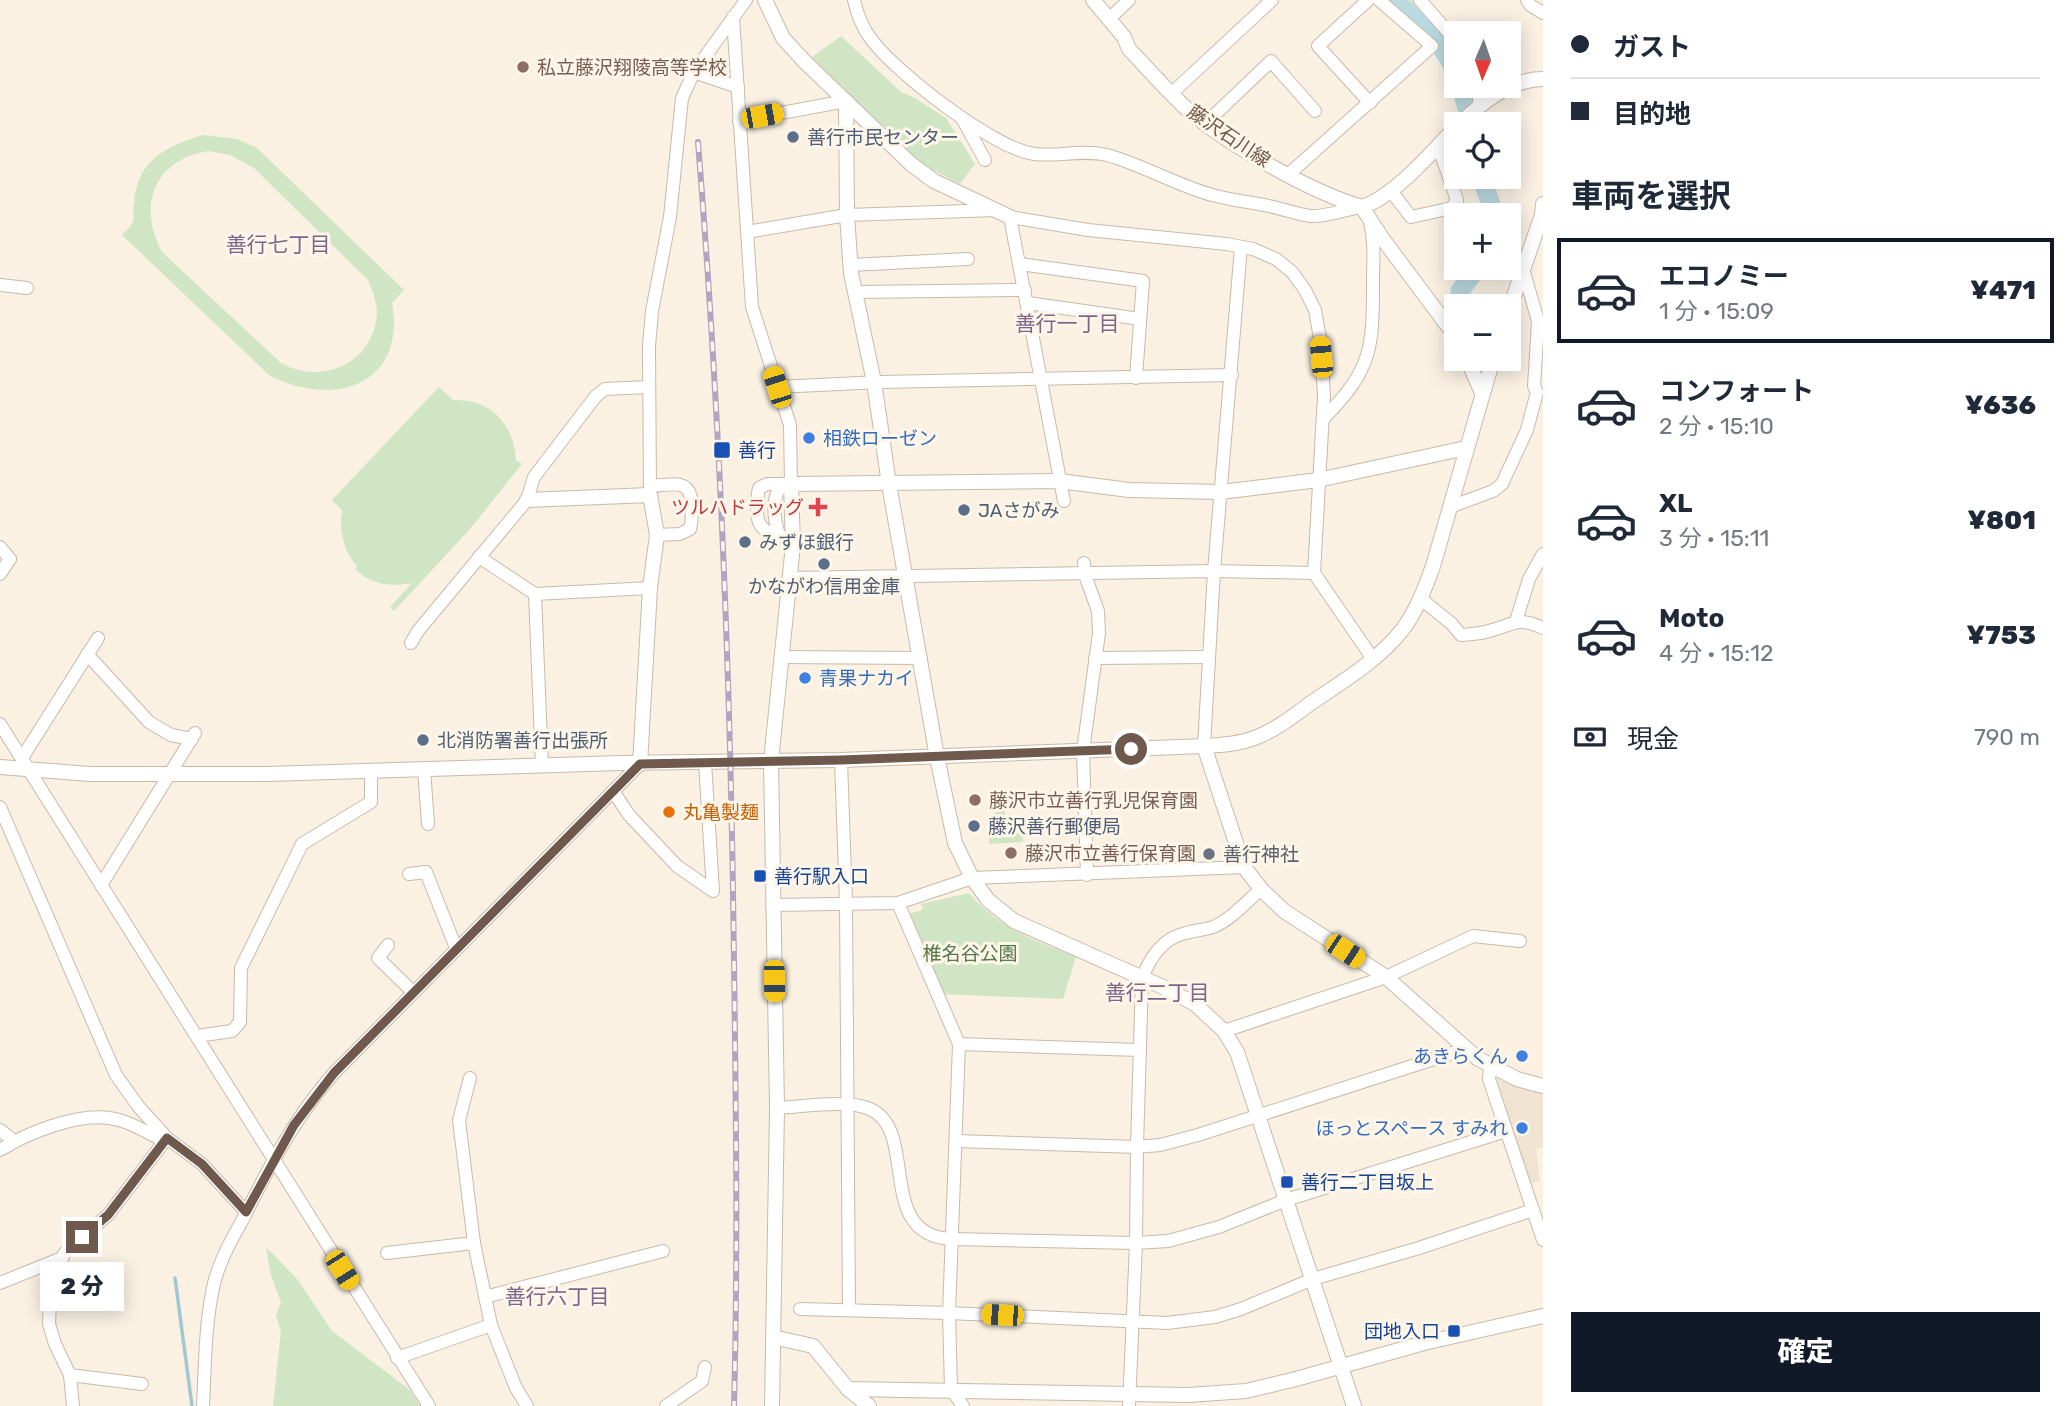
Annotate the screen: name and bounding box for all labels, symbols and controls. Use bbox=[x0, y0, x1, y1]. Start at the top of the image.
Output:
north arrow bbox=[1444, 21, 1521, 98]
map controls bbox=[1444, 21, 1521, 371]
text: ガスト bbox=[1613, 32, 1691, 63]
place label: 私立藤沢翔陵高等学校 bbox=[537, 56, 727, 79]
marker: 私立藤沢翔陵高等学校 bbox=[515, 59, 531, 75]
text: 目的地 bbox=[1613, 99, 1691, 130]
street label: 藤沢石川線 bbox=[1183, 100, 1275, 172]
car bbox=[740, 102, 785, 130]
button: locate bbox=[1444, 112, 1521, 189]
place label: 善行市民センター bbox=[807, 126, 959, 149]
marker: 善行市民センター bbox=[785, 129, 801, 145]
text: 車両を選択 bbox=[1571, 177, 1731, 215]
button: + bbox=[1444, 203, 1521, 280]
district label: 善行七丁目 bbox=[226, 232, 331, 257]
icon: car bbox=[1575, 259, 1638, 322]
text: エコノミー bbox=[1659, 261, 1789, 292]
text: ¥471 bbox=[1970, 275, 2036, 306]
button: − bbox=[1444, 294, 1521, 371]
text: 1 分 · 15:09 bbox=[1659, 297, 1774, 325]
district label: 善行一丁目 bbox=[1015, 311, 1120, 336]
car bbox=[1309, 335, 1334, 379]
car bbox=[761, 364, 794, 410]
icon: car bbox=[1575, 374, 1638, 437]
text: コンフォート bbox=[1659, 376, 1814, 407]
text: ¥636 bbox=[1965, 390, 2036, 421]
text: 2 分 · 15:10 bbox=[1659, 412, 1774, 440]
place label: 相鉄ローゼン bbox=[823, 427, 937, 450]
marker: 相鉄ローゼン bbox=[801, 430, 817, 446]
place label: 善行 bbox=[738, 439, 776, 462]
marker: 善行 bbox=[712, 440, 732, 460]
text: XL bbox=[1659, 488, 1692, 519]
icon: car bbox=[1575, 489, 1638, 552]
place label: ツルハドラッグ bbox=[671, 496, 804, 519]
marker: ツルハドラッグ bbox=[810, 499, 826, 515]
place label: JAさがみ bbox=[978, 499, 1060, 522]
marker: JAさがみ bbox=[956, 502, 972, 518]
text: ¥801 bbox=[1967, 505, 2036, 536]
text: 3 分 · 15:11 bbox=[1659, 524, 1769, 552]
place label: みずほ銀行 bbox=[759, 531, 854, 554]
marker: みずほ銀行 bbox=[737, 534, 753, 550]
marker: かながわ信用金庫 bbox=[816, 556, 832, 572]
place label: かながわ信用金庫 bbox=[748, 575, 900, 598]
text: Moto bbox=[1659, 603, 1724, 634]
icon: car bbox=[1575, 604, 1638, 667]
text: ¥753 bbox=[1967, 620, 2036, 651]
text: 4 分 · 15:12 bbox=[1659, 639, 1774, 667]
place label: 青果ナカイ bbox=[819, 667, 914, 690]
marker: 青果ナカイ bbox=[797, 670, 813, 686]
icon: cash bbox=[1571, 718, 1609, 756]
text: 790 m bbox=[1974, 723, 2040, 751]
text: 現金 bbox=[1627, 724, 1679, 755]
place label: 北消防署善行出張所 bbox=[437, 729, 608, 752]
marker: 北消防署善行出張所 bbox=[415, 732, 431, 748]
route start bbox=[1115, 733, 1147, 765]
place label: 藤沢市立善行乳児保育園 bbox=[989, 789, 1198, 812]
marker: 藤沢市立善行乳児保育園 bbox=[967, 792, 983, 808]
place label: 丸亀製麺 bbox=[683, 801, 759, 824]
marker: 丸亀製麺 bbox=[661, 804, 677, 820]
place label: 藤沢善行郵便局 bbox=[988, 815, 1121, 838]
marker: 藤沢善行郵便局 bbox=[966, 818, 982, 834]
place label: 藤沢市立善行保育園 bbox=[1025, 842, 1196, 865]
place label: 善行神社 bbox=[1223, 843, 1299, 866]
marker: 藤沢市立善行保育園 bbox=[1003, 845, 1019, 861]
marker: 善行神社 bbox=[1201, 846, 1217, 862]
place label: 善行駅入口 bbox=[774, 865, 869, 888]
marker: 善行駅入口 bbox=[752, 868, 768, 884]
car bbox=[1322, 931, 1369, 971]
park label: 椎名谷公園 bbox=[922, 942, 1018, 965]
car bbox=[764, 960, 785, 1002]
district label: 善行二丁目 bbox=[1105, 980, 1210, 1005]
place label: あきらくん bbox=[1413, 1045, 1508, 1068]
marker: あきらくん bbox=[1514, 1048, 1530, 1064]
place label: ほっとスペース すみれ bbox=[1316, 1117, 1508, 1140]
marker: ほっとスペース すみれ bbox=[1514, 1120, 1530, 1136]
place label: 善行二丁目坂上 bbox=[1301, 1171, 1434, 1194]
marker: 善行二丁目坂上 bbox=[1279, 1174, 1295, 1190]
route end bbox=[66, 1221, 98, 1253]
car bbox=[322, 1247, 363, 1293]
callout: 2 分 bbox=[40, 1262, 124, 1310]
text: 2 分 bbox=[60, 1272, 104, 1300]
district label: 善行六丁目 bbox=[505, 1284, 610, 1309]
car bbox=[981, 1303, 1024, 1327]
button: 確定 bbox=[1571, 1312, 2040, 1392]
place label: 団地入口 bbox=[1364, 1320, 1440, 1343]
marker: 団地入口 bbox=[1446, 1323, 1462, 1339]

